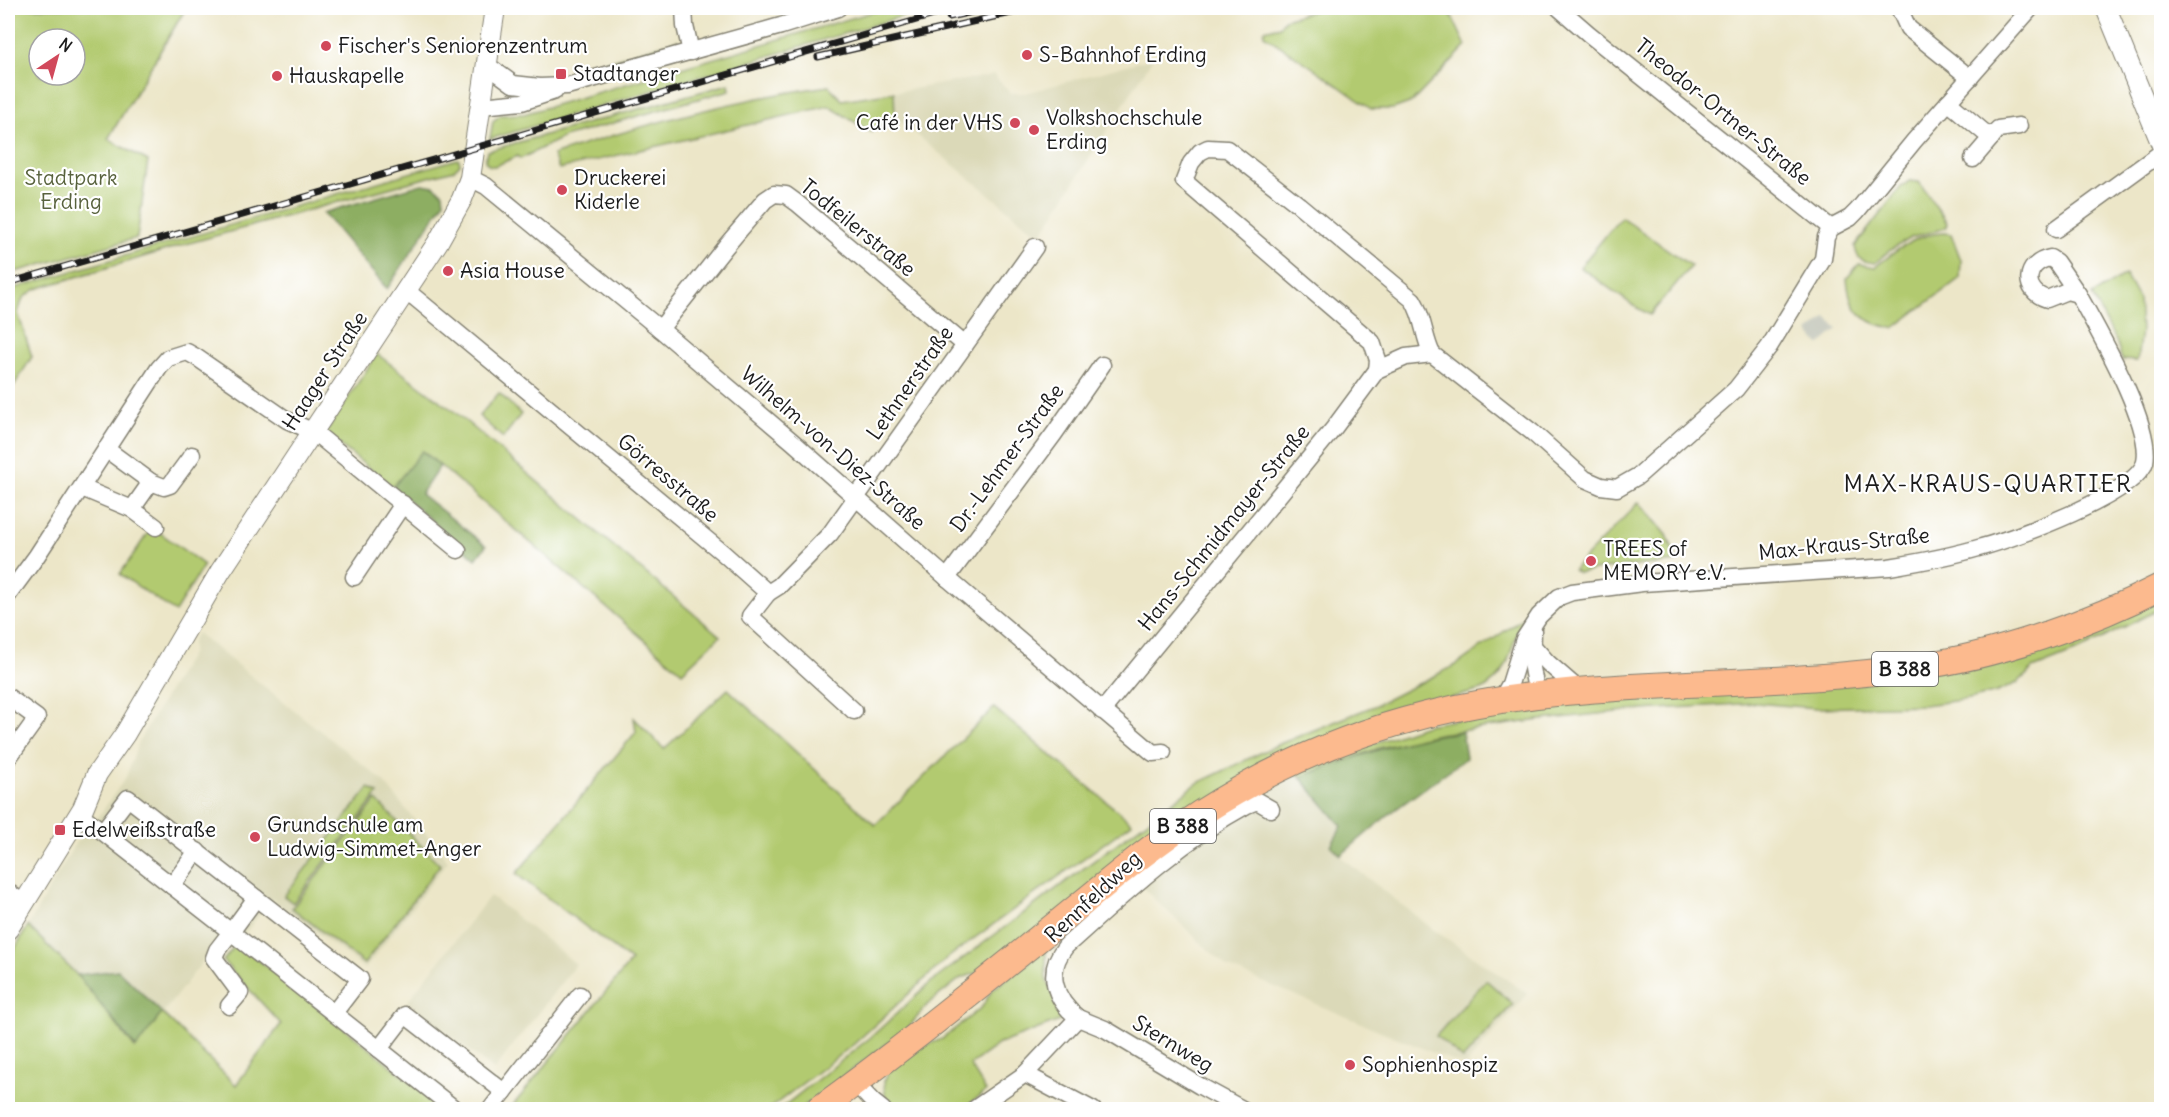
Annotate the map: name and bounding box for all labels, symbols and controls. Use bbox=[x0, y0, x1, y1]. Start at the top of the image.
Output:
north arrow bbox=[27, 27, 87, 87]
place label: Fischer's Seniorenzentrum bbox=[338, 32, 588, 59]
street label: Theodor-Ortner-Straße bbox=[1630, 32, 1817, 191]
text: N bbox=[55, 34, 76, 56]
marker: Fischer's Seniorenzentrum bbox=[319, 39, 333, 53]
place label: S-Bahnhof Erding bbox=[1039, 41, 1207, 68]
marker: S-Bahnhof Erding bbox=[1020, 48, 1034, 62]
place label: Stadtanger bbox=[573, 60, 679, 87]
place label: Hauskapelle bbox=[289, 62, 404, 89]
marker: Stadtanger bbox=[554, 67, 568, 81]
marker: Hauskapelle bbox=[270, 69, 284, 83]
place label: Volkshochschule Erding bbox=[1046, 104, 1202, 155]
place label: Café in der VHS bbox=[856, 109, 1003, 136]
marker: Café in der VHS bbox=[1008, 116, 1022, 130]
marker: Volkshochschule Erding bbox=[1027, 123, 1041, 137]
park label: Stadtpark Erding bbox=[25, 164, 117, 215]
place label: Druckerei Kiderle bbox=[574, 164, 666, 215]
street label: Todfeilerstraße bbox=[795, 173, 921, 282]
marker: Druckerei Kiderle bbox=[555, 183, 569, 197]
place label: Asia House bbox=[460, 257, 565, 284]
marker: Asia House bbox=[441, 264, 455, 278]
street label: Haager Straße bbox=[276, 306, 373, 436]
street label: Lethnerstraße bbox=[860, 320, 959, 445]
street label: Wilhelm-von-Diez-Straße bbox=[735, 360, 931, 535]
street label: Dr.-Lehmer-Straße bbox=[944, 378, 1069, 537]
street label: Hans-Schmidmayer-Straße bbox=[1132, 419, 1315, 636]
street label: Görresstraße bbox=[612, 427, 725, 528]
district label: MAX-KRAUS-QUARTIER bbox=[1843, 468, 2133, 498]
street label: Max-Kraus-Straße bbox=[1757, 521, 1931, 566]
place label: TREES of MEMORY e.V. bbox=[1603, 535, 1727, 586]
marker: TREES of MEMORY e.V. bbox=[1584, 554, 1598, 568]
road number: B 388 bbox=[1872, 652, 1938, 686]
road number: B 388 bbox=[1150, 809, 1216, 843]
place label: Grundschule am Ludwig-Simmet-Anger bbox=[267, 811, 482, 862]
place label: Edelweißstraße bbox=[72, 816, 216, 843]
marker: Edelweißstraße bbox=[53, 823, 67, 837]
marker: Grundschule am Ludwig-Simmet-Anger bbox=[248, 830, 262, 844]
street label: Rennfeldweg bbox=[1039, 845, 1147, 948]
street label: Sternweg bbox=[1128, 1009, 1219, 1078]
place label: Sophienhospiz bbox=[1362, 1051, 1498, 1078]
marker: Sophienhospiz bbox=[1343, 1058, 1357, 1072]

